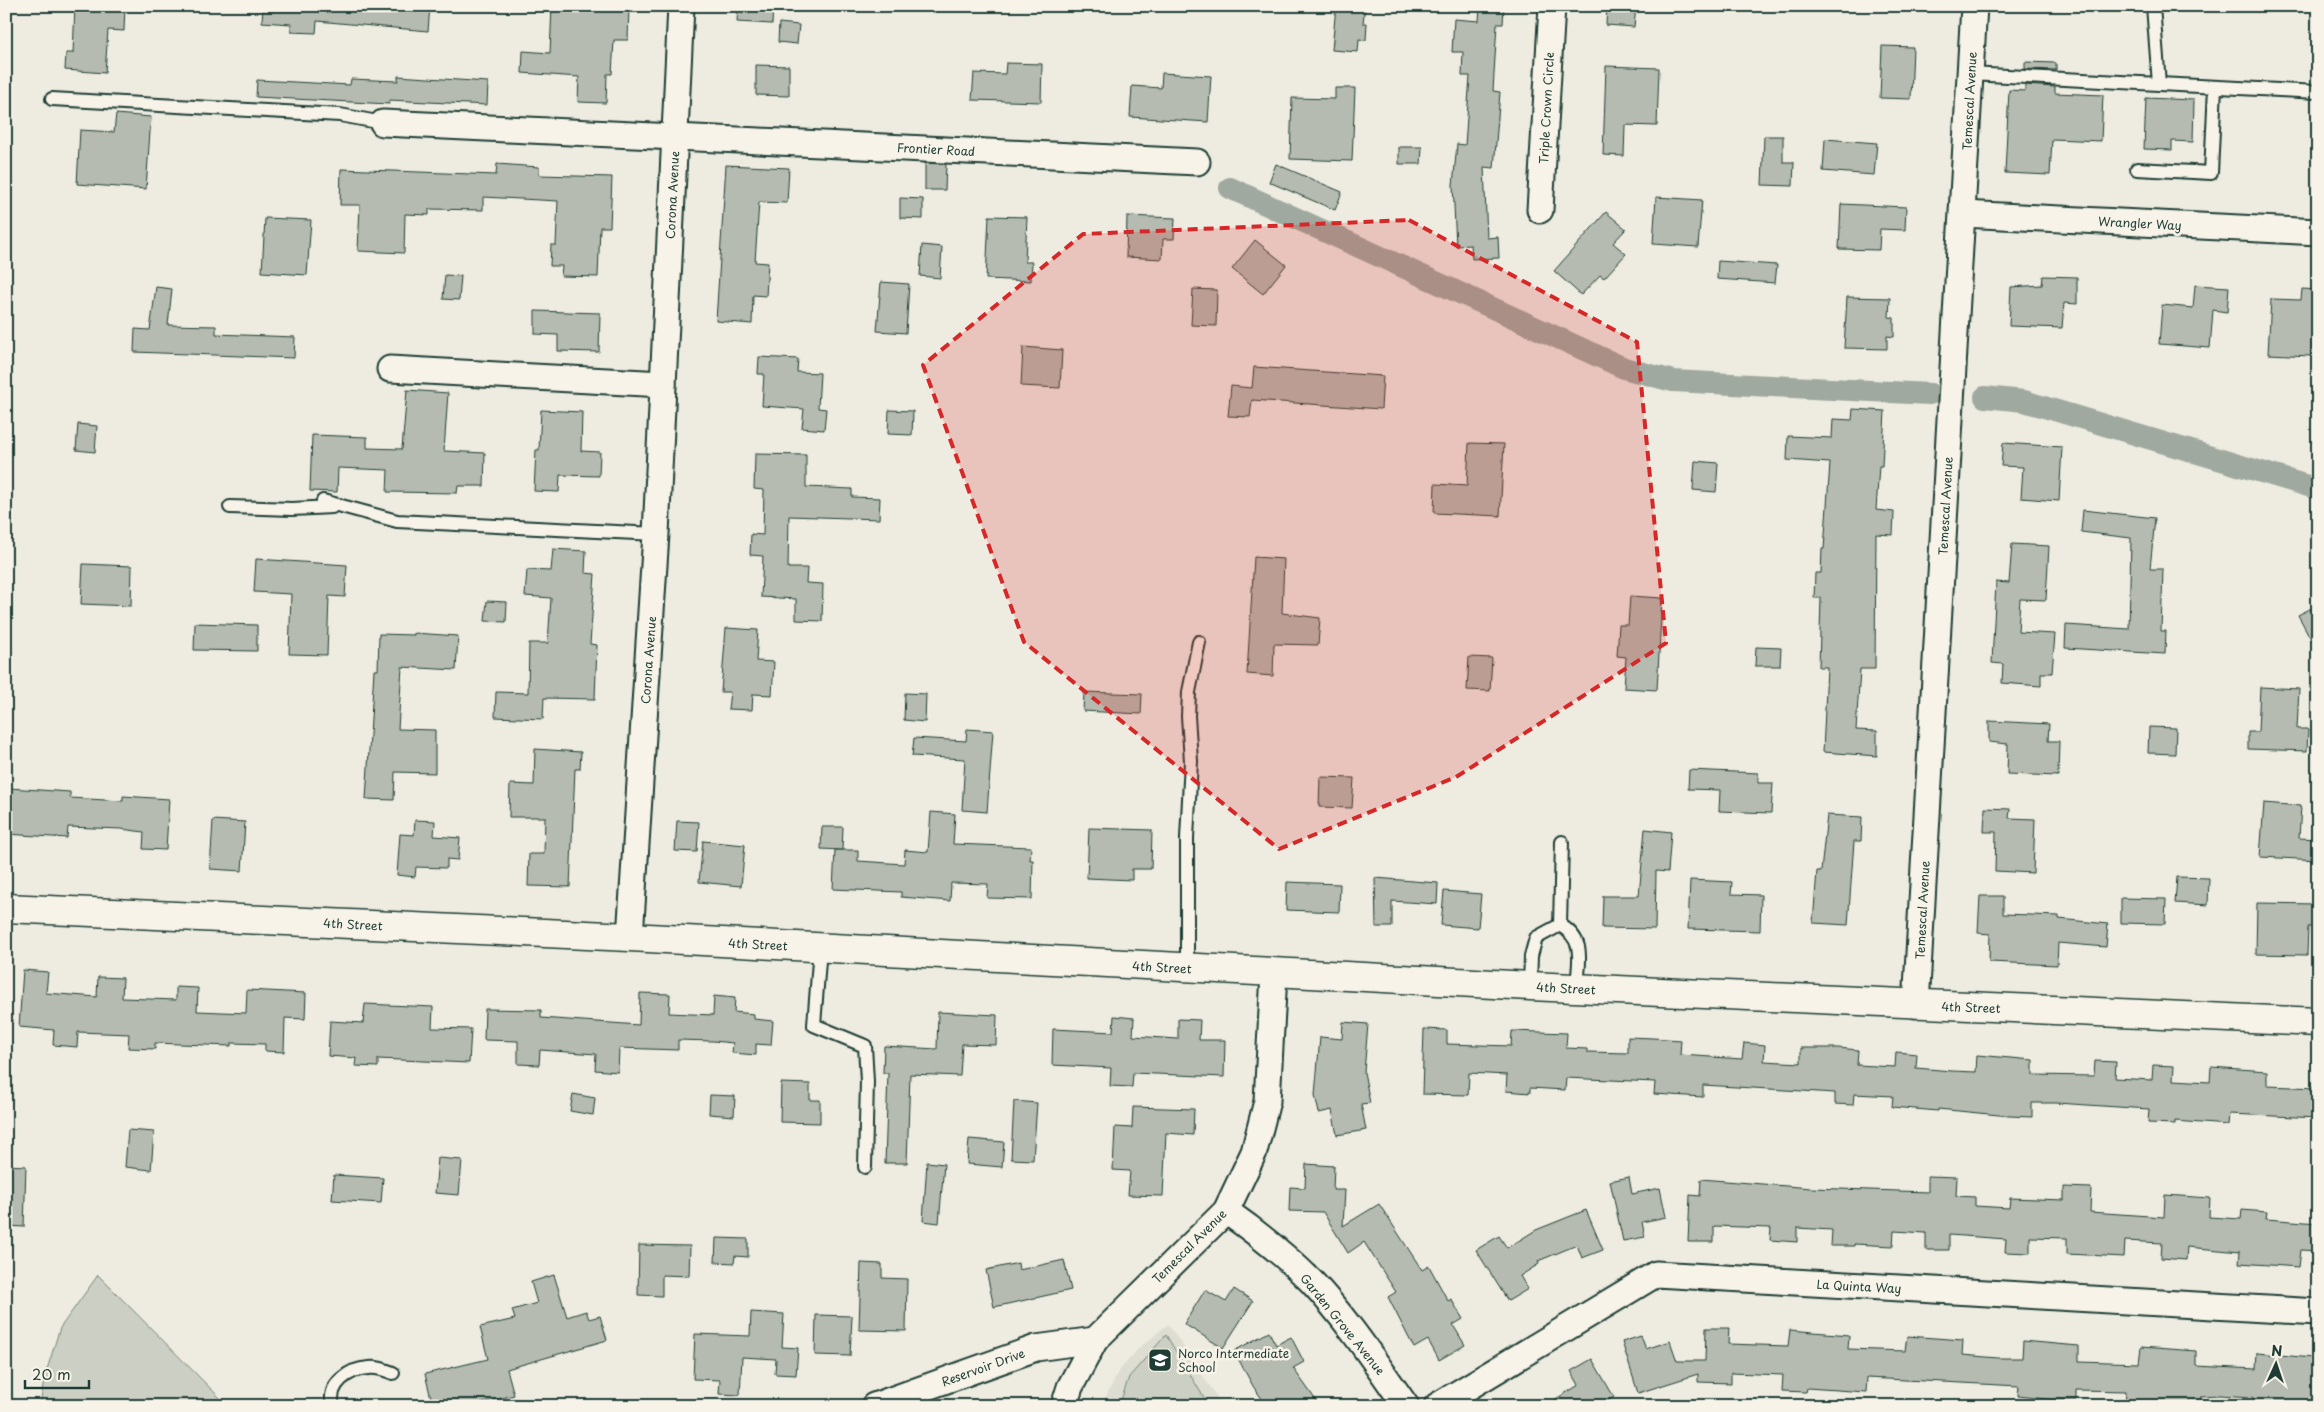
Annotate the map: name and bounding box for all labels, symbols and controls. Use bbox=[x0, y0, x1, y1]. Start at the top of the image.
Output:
street label: Triple Crown Circle bbox=[1534, 51, 1558, 164]
street label: Temescal Avenue bbox=[1957, 51, 1981, 151]
street label: Frontier Road bbox=[896, 138, 976, 160]
street label: Corona Avenue bbox=[661, 151, 683, 239]
street label: Wrangler Way bbox=[2098, 212, 2182, 234]
street label: Temescal Avenue bbox=[1933, 456, 1957, 556]
street label: Corona Avenue bbox=[636, 615, 660, 704]
street label: Temescal Avenue bbox=[1910, 860, 1934, 960]
street label: 4th Street bbox=[323, 913, 383, 935]
street label: 4th Street bbox=[728, 933, 788, 955]
street label: 4th Street bbox=[1132, 956, 1192, 978]
street label: 4th Street bbox=[1536, 977, 1596, 999]
street label: 4th Street bbox=[1941, 997, 2001, 1017]
street label: Temescal Avenue bbox=[1148, 1204, 1231, 1287]
street label: Garden Grove Avenue bbox=[1296, 1269, 1390, 1379]
street label: La Quinta Way bbox=[1816, 1275, 1902, 1297]
north arrow bbox=[2252, 1340, 2302, 1390]
text: N bbox=[2271, 1340, 2283, 1361]
street label: Reservoir Drive bbox=[939, 1343, 1028, 1390]
place label: Norco Intermediate School bbox=[1178, 1344, 1289, 1376]
school or university icon: Norco Intermediate School bbox=[1147, 1347, 1173, 1373]
scale bar bbox=[25, 1357, 89, 1389]
text: 20 m bbox=[32, 1362, 71, 1385]

